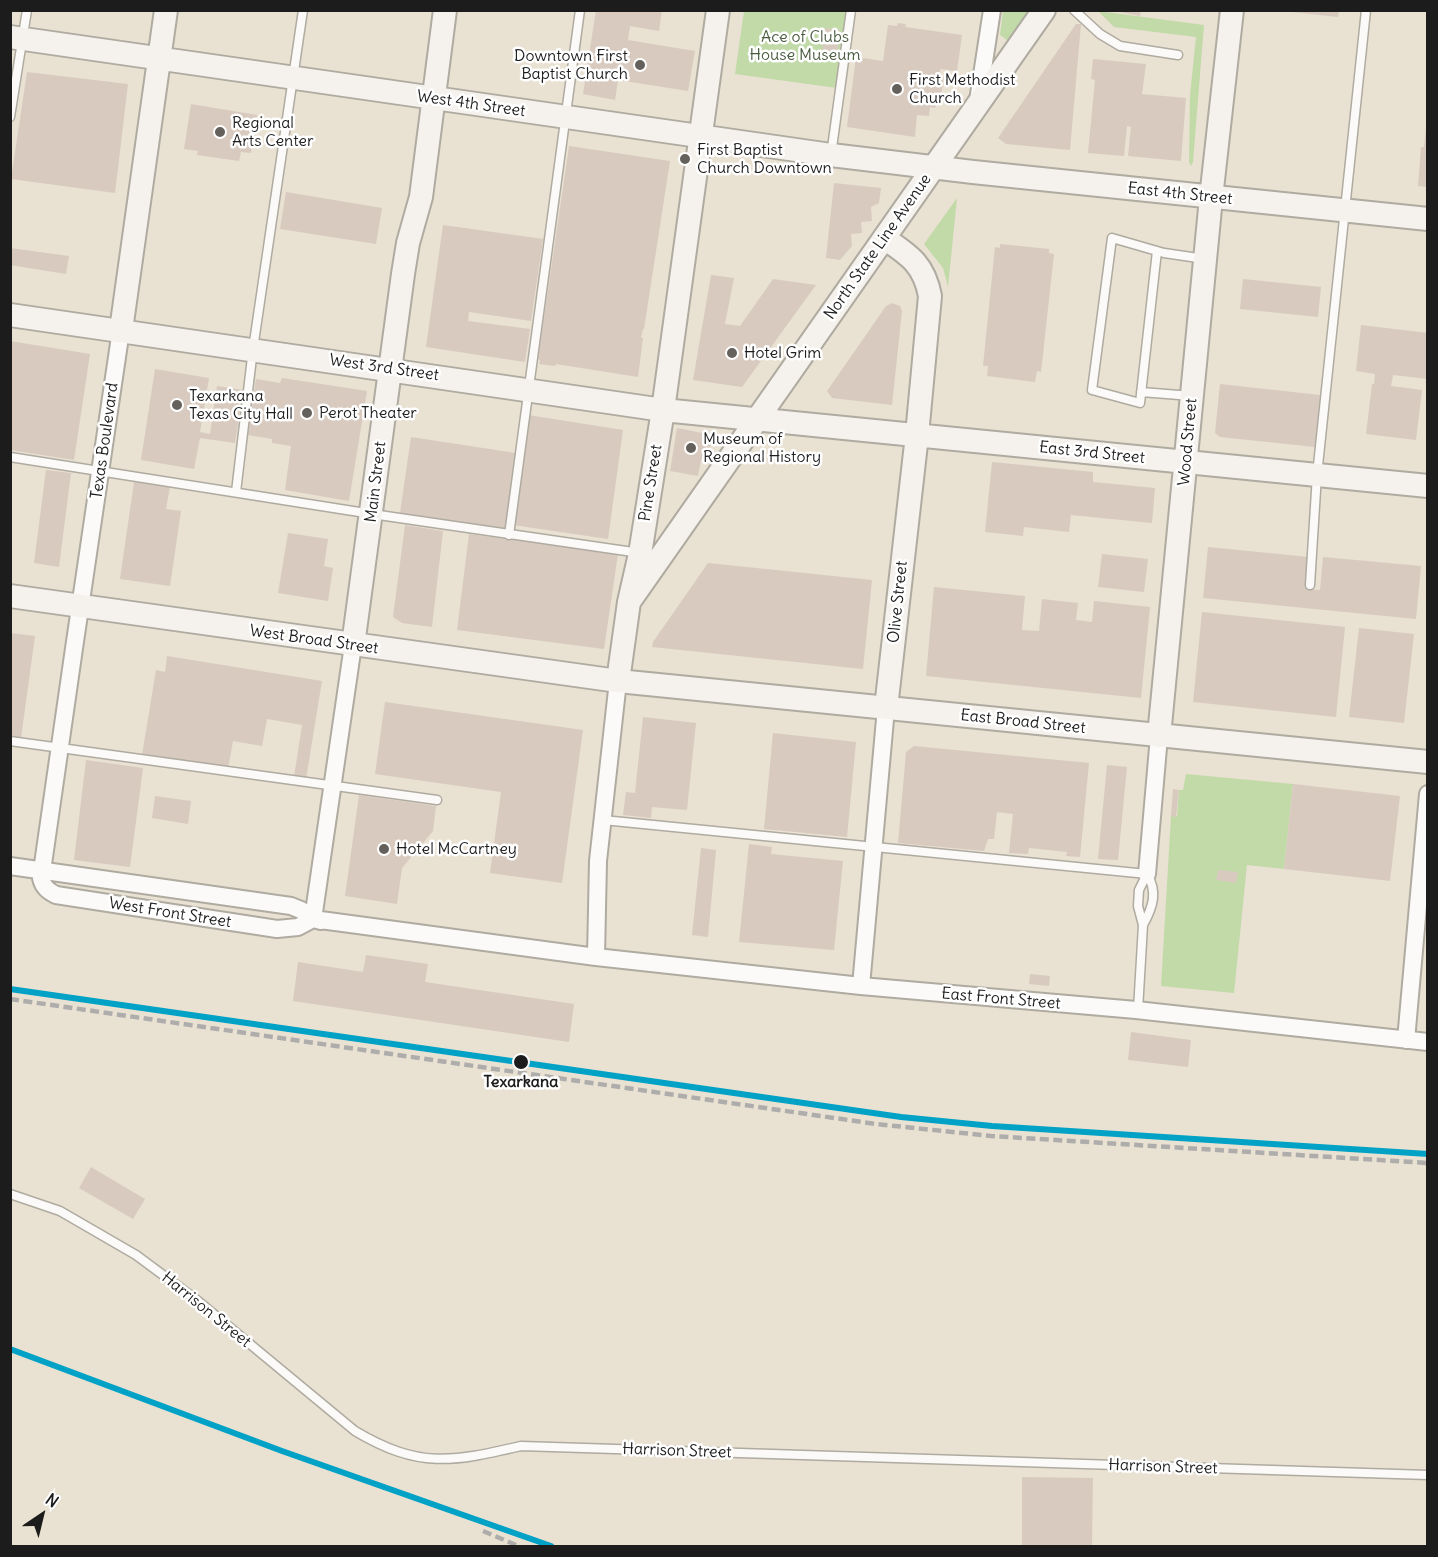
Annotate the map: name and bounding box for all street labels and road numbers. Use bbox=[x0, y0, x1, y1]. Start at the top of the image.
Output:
street label: West 4th Street bbox=[415, 87, 527, 121]
street label: North State Line Avenue bbox=[820, 171, 936, 323]
street label: East 4th Street bbox=[1127, 179, 1233, 209]
street label: West 3rd Street bbox=[328, 351, 440, 385]
street label: Texas Boulevard bbox=[87, 382, 123, 500]
street label: Wood Street bbox=[1175, 397, 1201, 487]
street label: East 3rd Street bbox=[1038, 438, 1146, 468]
street label: Main Street bbox=[362, 440, 390, 524]
street label: Pine Street bbox=[635, 443, 667, 523]
street label: Olive Street bbox=[884, 560, 912, 644]
street label: West Broad Street bbox=[248, 621, 380, 659]
street label: East Broad Street bbox=[960, 706, 1086, 738]
street label: West Front Street bbox=[107, 894, 233, 932]
street label: East Front Street bbox=[941, 984, 1061, 1014]
street label: Harrison Street bbox=[157, 1268, 255, 1352]
street label: Harrison Street bbox=[622, 1439, 732, 1463]
street label: Harrison Street bbox=[1108, 1455, 1218, 1479]

